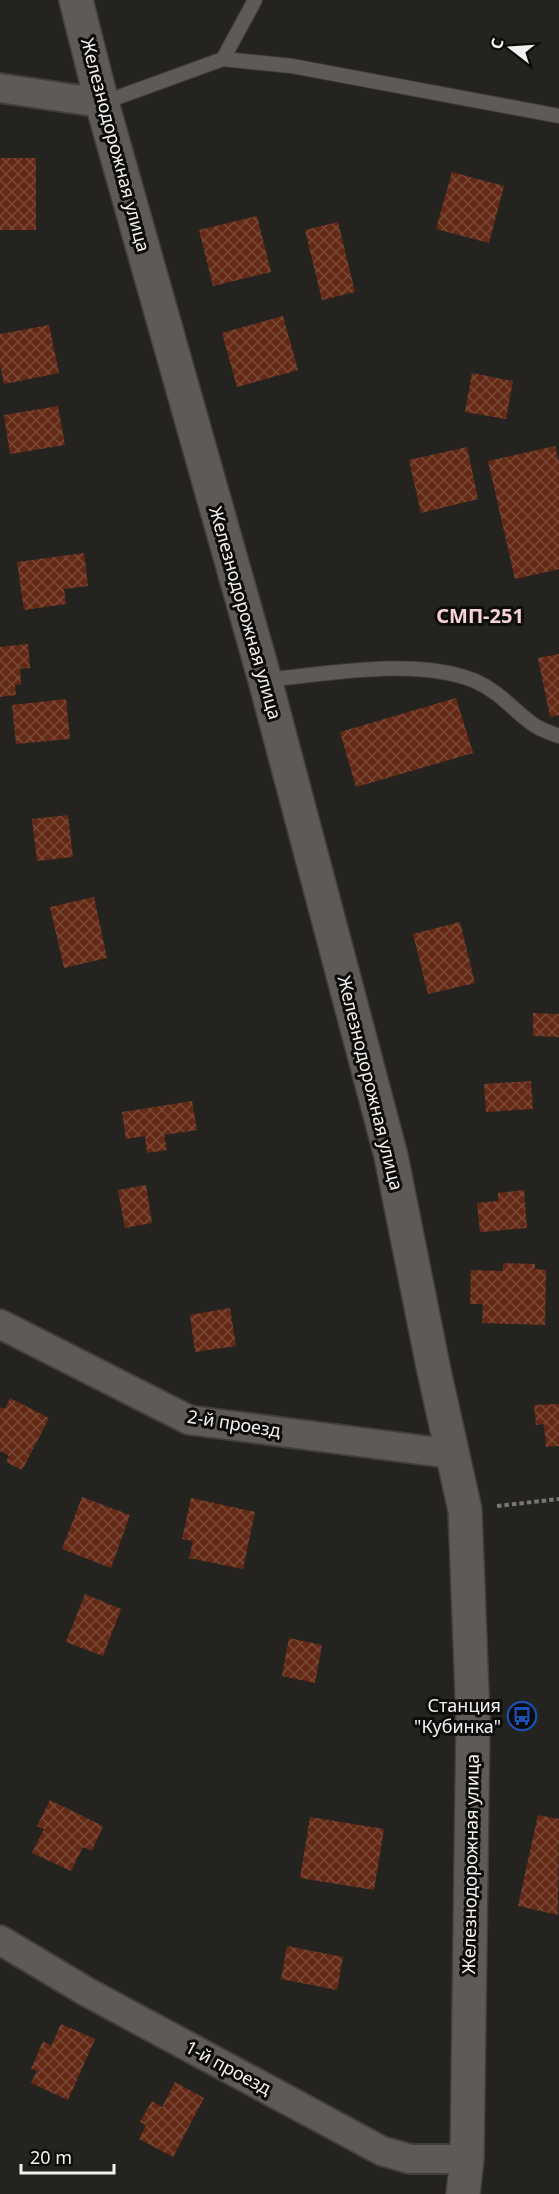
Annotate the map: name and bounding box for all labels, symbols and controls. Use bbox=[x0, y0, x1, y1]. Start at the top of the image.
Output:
north arrow bbox=[481, 18, 541, 78]
street label: Железнодорожная улица bbox=[76, 35, 156, 254]
text: С bbox=[485, 35, 509, 52]
street label: Железнодорожная улица bbox=[204, 503, 288, 722]
district label: СМП-251 bbox=[436, 602, 524, 629]
street label: Железнодорожная улица bbox=[333, 973, 409, 1193]
street label: 2-й проезд bbox=[186, 1404, 283, 1442]
place label: Станция "Кубинка" bbox=[414, 1693, 501, 1738]
bus stop icon: Станция "Кубинка" bbox=[506, 1700, 538, 1732]
street label: Железнодорожная улица bbox=[456, 1754, 484, 1974]
street label: 1-й проезд bbox=[181, 2034, 276, 2100]
scale bar bbox=[21, 2137, 114, 2175]
text: 20 m bbox=[30, 2145, 72, 2169]

